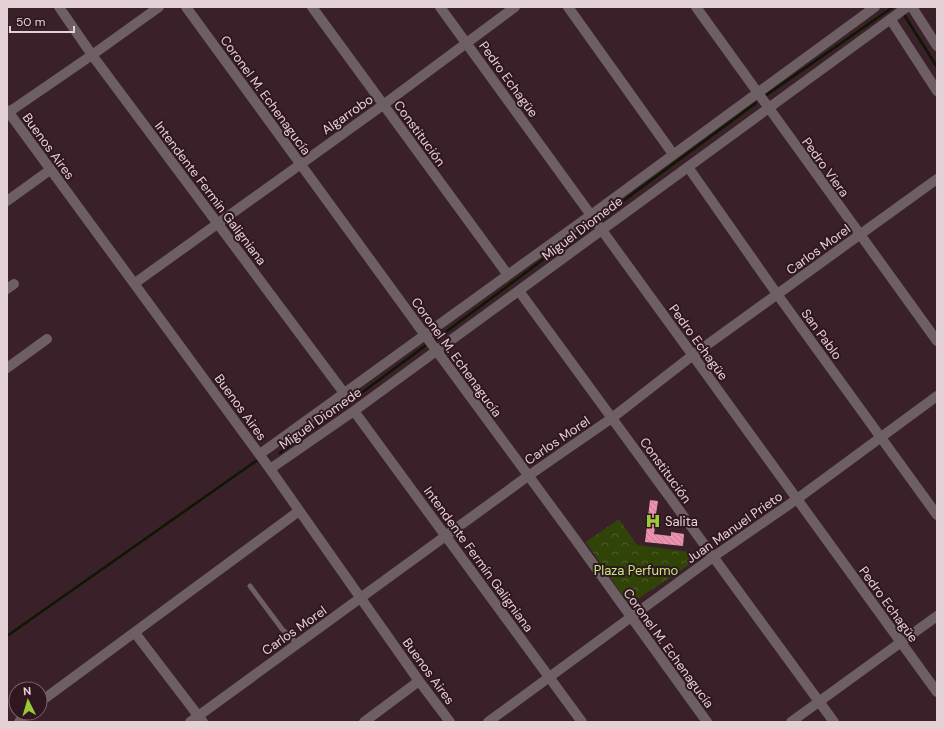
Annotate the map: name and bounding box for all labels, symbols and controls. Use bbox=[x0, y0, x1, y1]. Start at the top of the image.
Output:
scale bar bbox=[10, 8, 74, 34]
text: 50 m bbox=[16, 14, 45, 30]
street label: Coronel M. Echenagucía bbox=[216, 32, 315, 158]
street label: Pedro Echagüe bbox=[475, 38, 542, 121]
street label: Algarrobo bbox=[318, 90, 376, 138]
street label: Constitución bbox=[390, 97, 449, 170]
street label: Buenos Aires bbox=[19, 110, 78, 183]
street label: Intendente Fermín Galigniana bbox=[151, 118, 270, 269]
street label: Pedro Viera bbox=[798, 134, 853, 200]
street label: Miguel Diomede bbox=[539, 192, 626, 264]
street label: Carlos Morel bbox=[783, 220, 854, 278]
street label: Coronel M. Echenagucía bbox=[407, 294, 506, 420]
street label: Pedro Echagüe bbox=[665, 301, 732, 384]
street label: San Pablo bbox=[797, 306, 846, 363]
street label: Buenos Aires bbox=[211, 371, 270, 444]
street label: Miguel Diomede bbox=[276, 384, 365, 453]
street label: Carlos Morel bbox=[521, 412, 593, 469]
street label: Constitución bbox=[636, 434, 695, 507]
street label: Intendente Fermín Galigniana bbox=[420, 483, 537, 635]
street label: Juan Manuel Prieto bbox=[683, 488, 786, 567]
hospital icon: Salita bbox=[644, 512, 662, 530]
place label: Salita bbox=[665, 513, 698, 530]
park label: Plaza Perfumo bbox=[594, 562, 679, 579]
street label: Pedro Echagüe bbox=[855, 563, 922, 646]
street label: Coronel M. Echenagucía bbox=[619, 585, 718, 711]
street label: Carlos Morel bbox=[259, 602, 330, 659]
street label: Buenos Aires bbox=[399, 635, 458, 708]
north arrow bbox=[8, 681, 48, 721]
text: N bbox=[23, 684, 32, 698]

